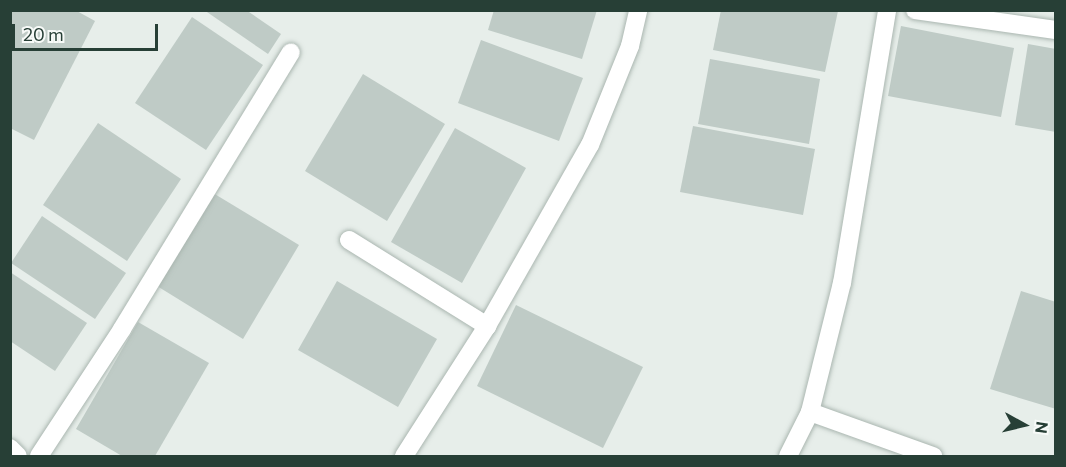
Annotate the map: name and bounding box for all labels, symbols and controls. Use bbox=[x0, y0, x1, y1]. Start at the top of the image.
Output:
scale bar bbox=[15, 12, 160, 50]
text: 20 m bbox=[23, 23, 64, 45]
north arrow bbox=[994, 395, 1054, 455]
text: N bbox=[1032, 420, 1053, 435]

